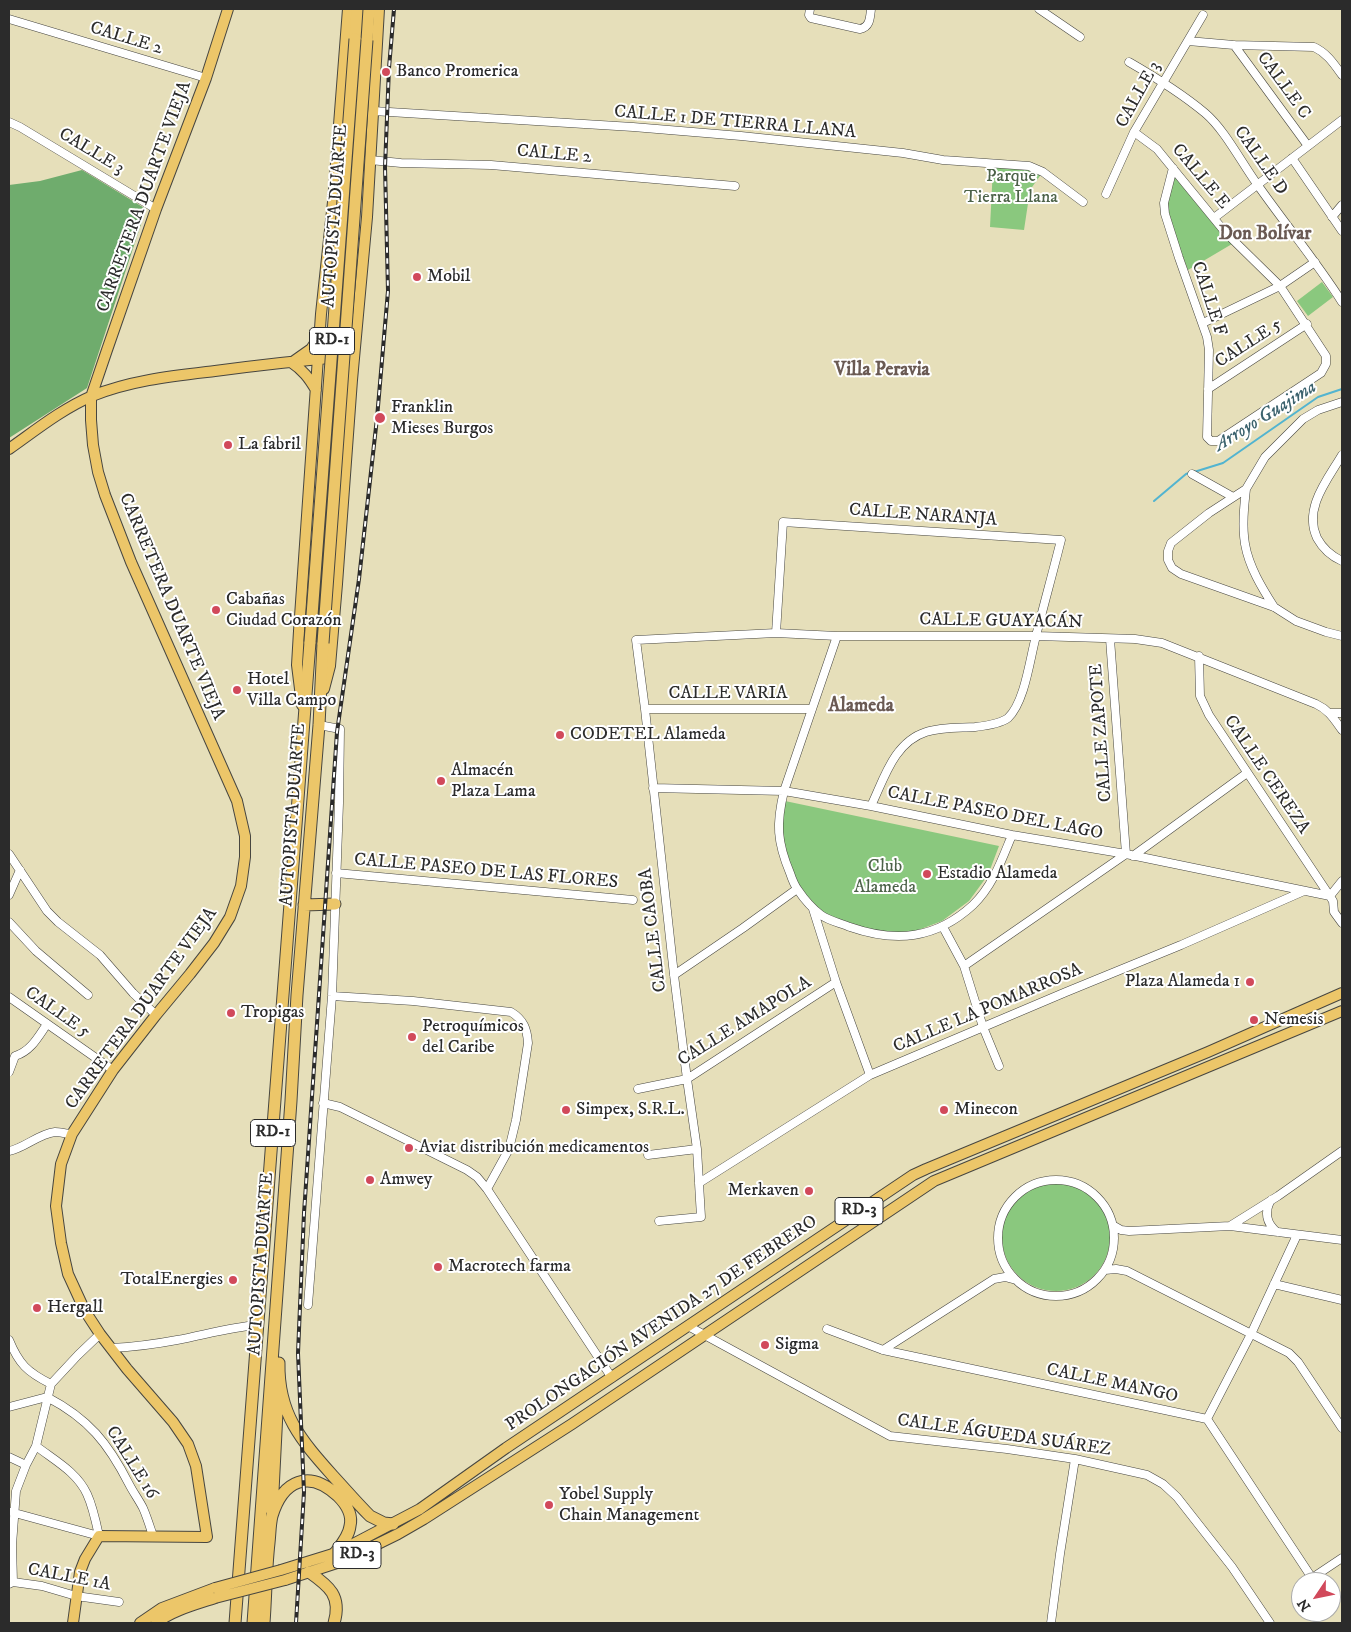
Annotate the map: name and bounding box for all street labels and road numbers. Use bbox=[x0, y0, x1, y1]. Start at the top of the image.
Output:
street label: CALLE 2 bbox=[87, 18, 165, 60]
street label: CALLE C bbox=[1251, 48, 1315, 124]
street label: CALLE 3 bbox=[1112, 58, 1166, 132]
street label: CARRETERA DUARTE VIEJA bbox=[93, 79, 197, 315]
street label: CALLE 1 DE TIERRA LLANA bbox=[613, 102, 857, 144]
street label: CALLE D bbox=[1228, 122, 1292, 200]
street label: CALLE 3 bbox=[54, 124, 128, 180]
street label: AUTOPISTA DUARTE bbox=[319, 124, 353, 308]
street label: CALLE E bbox=[1166, 140, 1234, 214]
street label: CALLE 2 bbox=[516, 141, 592, 169]
street label: CALLE F bbox=[1186, 259, 1230, 339]
street label: CALLE 5 bbox=[1212, 315, 1286, 373]
road number: RD-1 bbox=[310, 328, 354, 354]
street label: CARRETERA DUARTE VIEJA bbox=[113, 490, 229, 724]
street label: CALLE NARANJA bbox=[848, 500, 998, 532]
street label: CALLE GUAYACÁN bbox=[919, 610, 1083, 634]
street label: CALLE ZAPOTE bbox=[1086, 663, 1118, 803]
street label: CALLE VARIA bbox=[669, 683, 787, 705]
street label: CALLE CEREZA bbox=[1218, 712, 1314, 838]
street label: AUTOPISTA DUARTE bbox=[277, 723, 311, 907]
street label: CALLE PASEO DEL LAGO bbox=[886, 783, 1104, 845]
street label: CALLE PASEO DE LAS FLORES bbox=[353, 850, 619, 894]
street label: CALLE CAOBA bbox=[636, 867, 672, 993]
street label: CARRETERA DUARTE VIEJA bbox=[62, 904, 222, 1114]
street label: CALLE LA POMARROSA bbox=[890, 959, 1086, 1059]
street label: CALLE AMAPOLA bbox=[674, 972, 816, 1072]
street label: CALLE 5 bbox=[20, 983, 94, 1043]
road number: RD-1 bbox=[250, 1120, 296, 1146]
street label: AUTOPISTA DUARTE bbox=[245, 1172, 279, 1356]
road number: RD-3 bbox=[835, 1198, 883, 1224]
street label: PROLONGACIÓN AVENIDA 27 DE FEBRERO bbox=[502, 1211, 822, 1437]
street label: CALLE MANGO bbox=[1044, 1360, 1180, 1408]
street label: CALLE ÁGUEDA SUÁREZ bbox=[896, 1410, 1112, 1462]
street label: CALLE 16 bbox=[100, 1423, 162, 1503]
road number: RD-3 bbox=[333, 1542, 381, 1568]
street label: CALLE 1A bbox=[26, 1559, 112, 1597]

